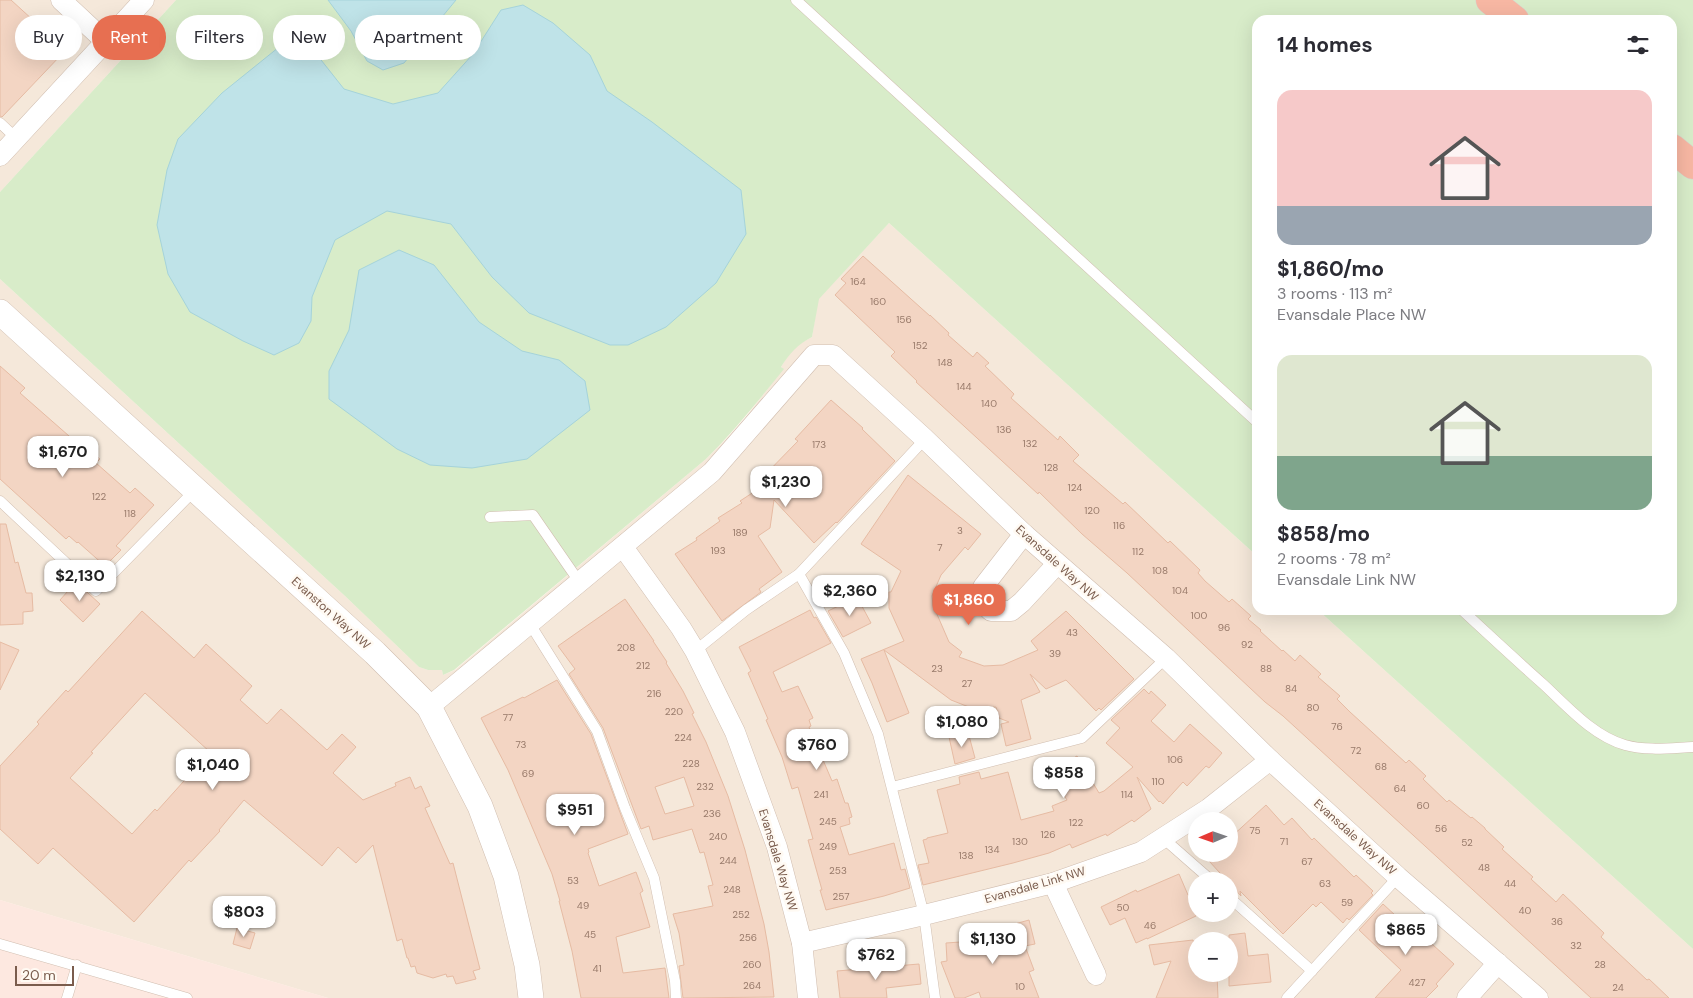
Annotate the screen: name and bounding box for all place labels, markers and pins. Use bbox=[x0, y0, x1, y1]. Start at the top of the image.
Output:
pin: $1,670 bbox=[22, 436, 104, 478]
pin: $1,230 bbox=[745, 466, 827, 508]
pin: $2,130 bbox=[39, 560, 121, 602]
pin: $2,360 bbox=[809, 574, 891, 617]
pin: $1,860 bbox=[928, 584, 1010, 626]
pin: $1,080 bbox=[921, 706, 1003, 748]
pin: $760 bbox=[787, 728, 847, 771]
pin: $1,040 bbox=[172, 748, 254, 791]
pin: $858 bbox=[1034, 756, 1094, 799]
pin: $951 bbox=[545, 794, 605, 836]
pin: $803 bbox=[214, 896, 274, 938]
pin: $865 bbox=[1376, 914, 1436, 956]
pin: $1,130 bbox=[952, 922, 1034, 965]
pin: $762 bbox=[846, 938, 906, 981]

